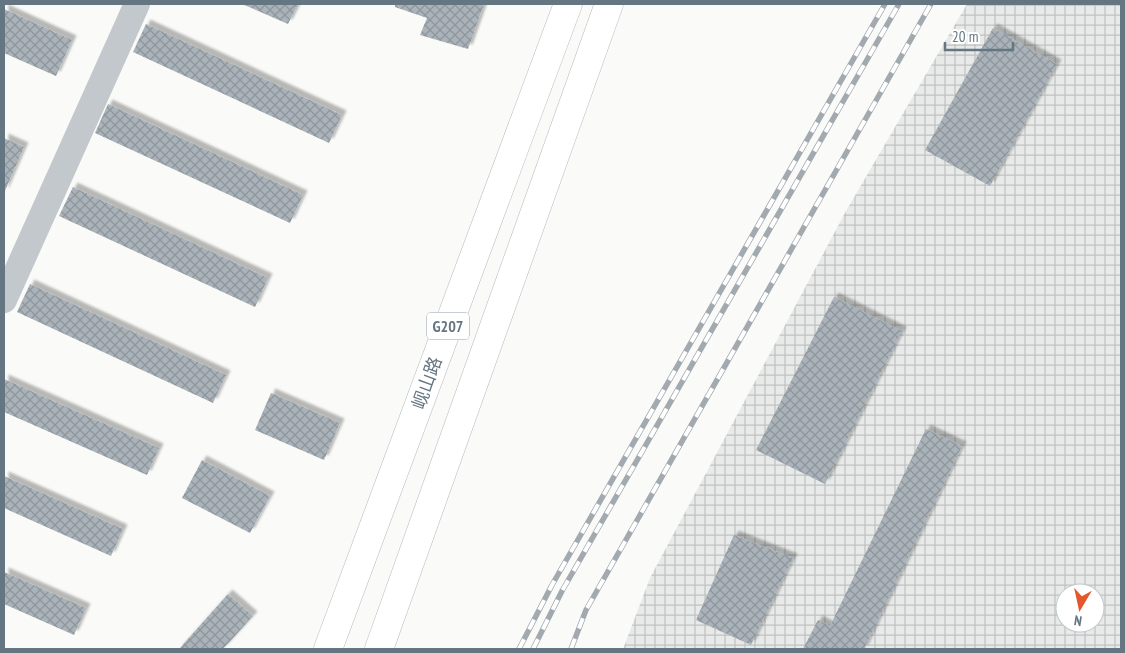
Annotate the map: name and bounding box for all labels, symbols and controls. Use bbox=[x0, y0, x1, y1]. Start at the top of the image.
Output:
scale bar bbox=[945, 20, 1012, 52]
text: 20 m bbox=[952, 27, 978, 46]
road number: G207 bbox=[427, 312, 469, 340]
street label: 岘山路 bbox=[406, 354, 447, 412]
north arrow bbox=[1055, 583, 1105, 633]
text: N bbox=[1073, 611, 1083, 630]

